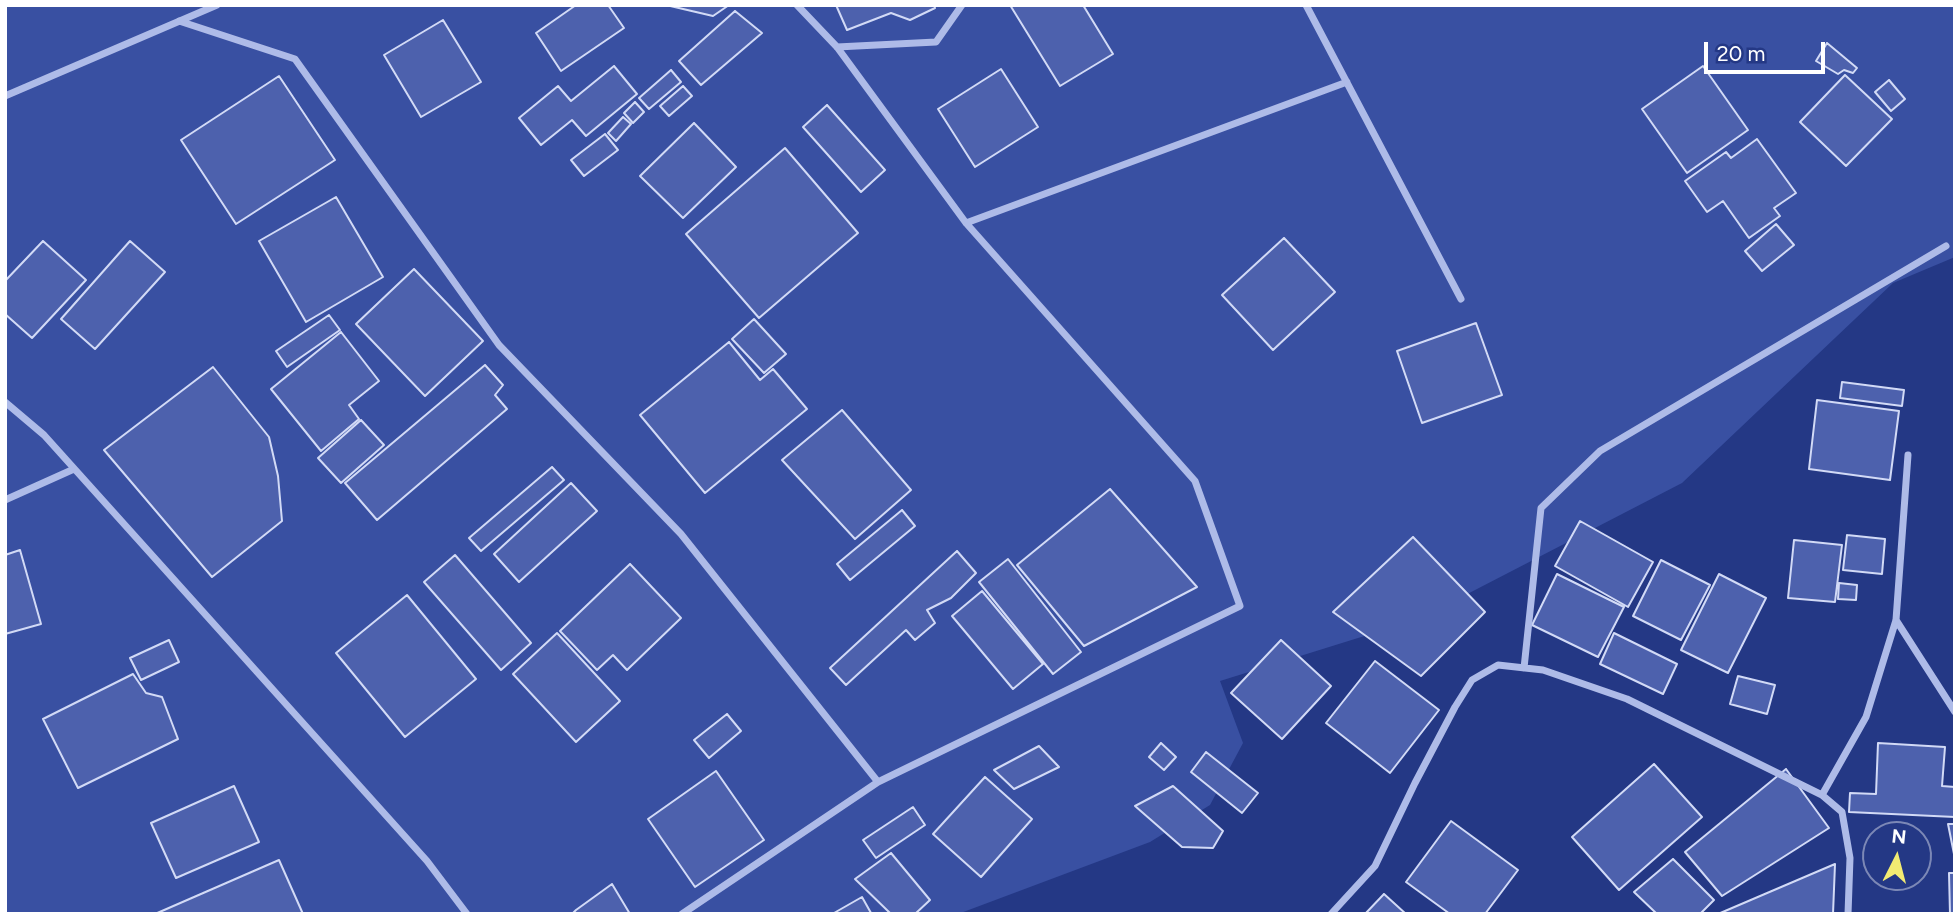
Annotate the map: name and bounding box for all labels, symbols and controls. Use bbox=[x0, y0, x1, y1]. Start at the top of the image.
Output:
scale bar bbox=[1708, 28, 1829, 72]
text: 20 m bbox=[1717, 41, 1765, 66]
north arrow bbox=[1862, 821, 1932, 891]
text: N bbox=[1891, 824, 1908, 849]

